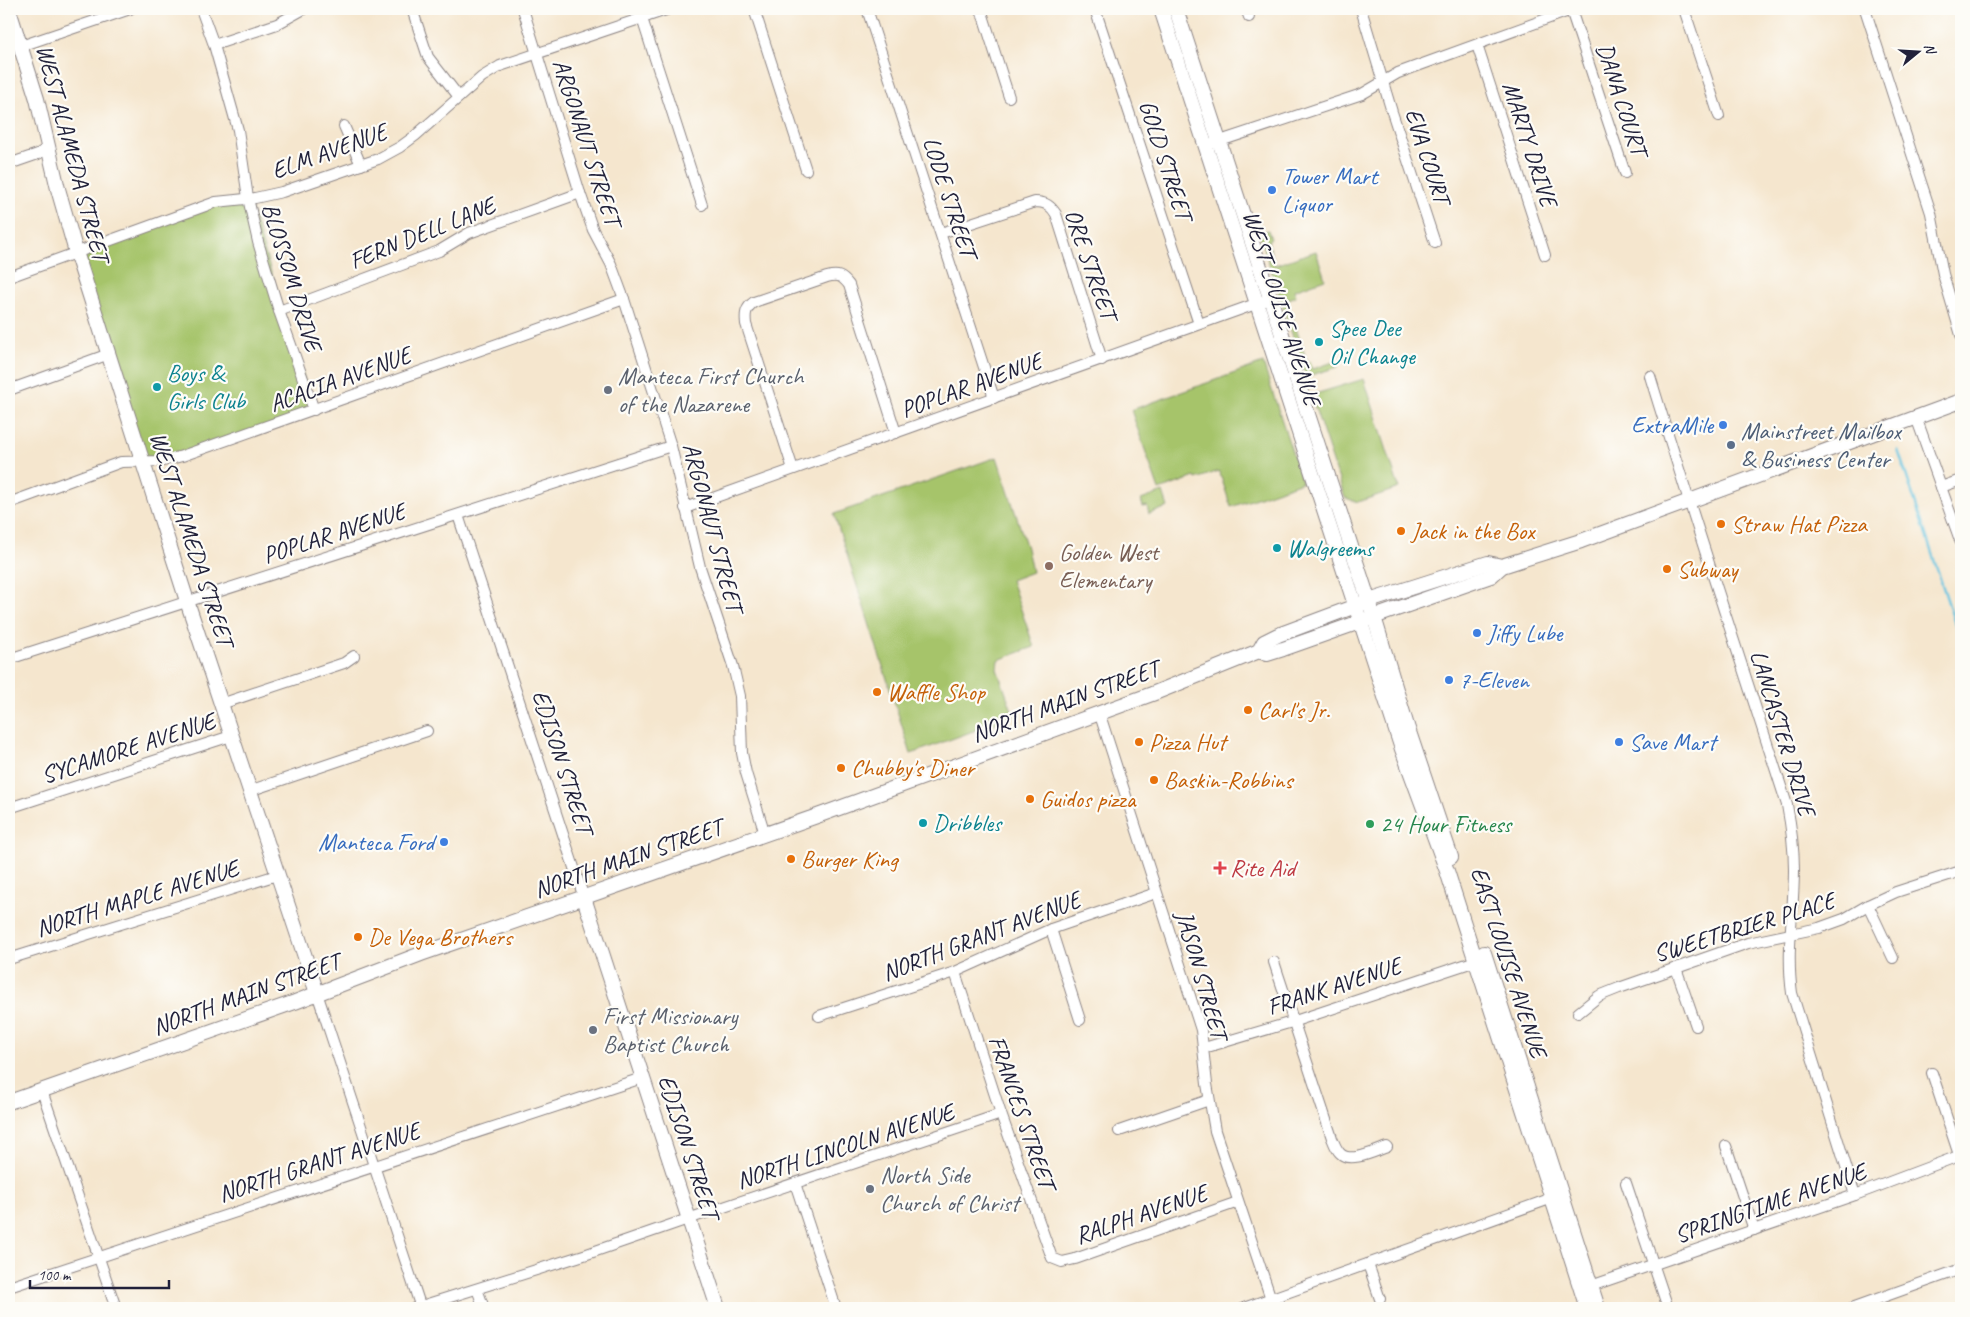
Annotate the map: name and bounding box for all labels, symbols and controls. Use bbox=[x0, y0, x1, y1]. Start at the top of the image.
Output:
north arrow bbox=[1892, 28, 1942, 78]
street label: DANA COURT bbox=[1590, 39, 1656, 164]
street label: WEST ALAMEDA STREET bbox=[30, 41, 118, 270]
text: N bbox=[1920, 41, 1940, 57]
street label: ARGONAUT STREET bbox=[546, 55, 630, 235]
street label: MARTY DRIVE bbox=[1496, 78, 1565, 213]
street label: GOLD STREET bbox=[1133, 96, 1201, 228]
street label: EVA COURT bbox=[1399, 105, 1459, 212]
street label: ELM AVENUE bbox=[267, 115, 393, 186]
street label: LODE STREET bbox=[916, 133, 985, 267]
place label: Tower Mart Liquor bbox=[1282, 161, 1379, 219]
marker: Tower Mart Liquor bbox=[1266, 184, 1278, 196]
street label: FERN DELL LANE bbox=[345, 189, 502, 276]
street label: BLOSSOM DRIVE bbox=[255, 200, 330, 358]
street label: ORE STREET bbox=[1058, 205, 1126, 329]
street label: WEST LOUISE AVENUE bbox=[1236, 207, 1329, 412]
place label: Spee Dee Oil Change bbox=[1329, 313, 1417, 371]
marker: Spee Dee Oil Change bbox=[1313, 336, 1325, 348]
street label: ACACIA AVENUE bbox=[265, 339, 418, 418]
street label: POPLAR AVENUE bbox=[896, 345, 1048, 424]
place label: Boys & Girls Club bbox=[167, 358, 247, 416]
place label: Manteca First Church of the Nazarene bbox=[618, 361, 805, 419]
marker: Boys & Girls Club bbox=[151, 381, 163, 393]
marker: Manteca First Church of the Nazarene bbox=[602, 384, 614, 396]
place label: ExtraMile bbox=[1631, 410, 1715, 440]
place label: Mainstreet Mailbox & Business Center bbox=[1741, 416, 1903, 474]
marker: ExtraMile bbox=[1717, 419, 1729, 431]
street label: WEST ALAMEDA STREET bbox=[143, 428, 242, 655]
marker: Mainstreet Mailbox & Business Center bbox=[1725, 439, 1737, 451]
street label: ARGONAUT STREET bbox=[676, 440, 751, 620]
street label: POPLAR AVENUE bbox=[259, 495, 412, 570]
place label: Straw Hat Pizza bbox=[1731, 509, 1868, 539]
place label: Jack in the Box bbox=[1410, 516, 1536, 546]
marker: Straw Hat Pizza bbox=[1715, 518, 1727, 530]
marker: Jack in the Box bbox=[1395, 525, 1407, 537]
place label: Walgreems bbox=[1287, 533, 1375, 563]
place label: Golden West Elementary bbox=[1059, 537, 1160, 595]
marker: Walgreems bbox=[1271, 542, 1283, 554]
place label: Subway bbox=[1677, 554, 1739, 584]
marker: Golden West Elementary bbox=[1043, 560, 1055, 572]
marker: Subway bbox=[1661, 563, 1673, 575]
place label: Jiffy Lube bbox=[1486, 618, 1565, 648]
marker: Jiffy Lube bbox=[1471, 627, 1483, 639]
street label: LANCASTER DRIVE bbox=[1744, 647, 1823, 822]
street label: NORTH MAIN STREET bbox=[967, 651, 1168, 749]
place label: 7-Eleven bbox=[1459, 665, 1530, 695]
marker: 7-Eleven bbox=[1443, 674, 1455, 686]
place label: Waffle Shop bbox=[887, 677, 987, 707]
street label: EDISON STREET bbox=[526, 686, 602, 842]
marker: Waffle Shop bbox=[871, 686, 883, 698]
place label: Carl's Jr. bbox=[1258, 695, 1330, 725]
marker: Carl's Jr. bbox=[1242, 704, 1254, 716]
street label: SYCAMORE AVENUE bbox=[37, 705, 222, 790]
place label: Pizza Hut bbox=[1149, 727, 1229, 757]
place label: Save Mart bbox=[1629, 727, 1719, 757]
marker: Pizza Hut bbox=[1133, 736, 1145, 748]
marker: Save Mart bbox=[1613, 736, 1625, 748]
place label: Chubby's Diner bbox=[851, 753, 977, 783]
marker: Chubby's Diner bbox=[835, 762, 847, 774]
place label: Baskin-Robbins bbox=[1164, 765, 1295, 795]
marker: Baskin-Robbins bbox=[1148, 774, 1160, 786]
place label: Guidos pizza bbox=[1040, 784, 1137, 814]
marker: Guidos pizza bbox=[1024, 793, 1036, 805]
place label: Dribbles bbox=[933, 808, 1003, 838]
place label: 24 Hour Fitness bbox=[1380, 809, 1513, 839]
street label: NORTH MAIN STREET bbox=[530, 810, 731, 904]
marker: Dribbles bbox=[917, 817, 929, 829]
marker: 24 Hour Fitness bbox=[1364, 818, 1376, 830]
place label: Manteca Ford bbox=[318, 827, 438, 857]
marker: Manteca Ford bbox=[438, 836, 450, 848]
place label: Burger King bbox=[801, 844, 900, 874]
street label: NORTH MAPLE AVENUE bbox=[32, 852, 245, 943]
marker: Burger King bbox=[785, 853, 797, 865]
place label: Rite Aid bbox=[1230, 853, 1298, 883]
marker: Rite Aid bbox=[1214, 862, 1226, 874]
street label: EAST LOUISE AVENUE bbox=[1464, 863, 1555, 1064]
street label: NORTH GRANT AVENUE bbox=[878, 883, 1087, 988]
street label: SWEETBRIER PLACE bbox=[1650, 884, 1841, 969]
street label: JASON STREET bbox=[1169, 907, 1236, 1047]
place label: De Vega Brothers bbox=[368, 922, 514, 952]
marker: De Vega Brothers bbox=[352, 931, 364, 943]
street label: NORTH MAIN STREET bbox=[148, 944, 349, 1042]
street label: FRANK AVENUE bbox=[1263, 949, 1407, 1022]
place label: First Missionary Baptist Church bbox=[603, 1001, 739, 1059]
marker: First Missionary Baptist Church bbox=[587, 1024, 599, 1036]
street label: FRANCES STREET bbox=[982, 1032, 1064, 1198]
street label: EDISON STREET bbox=[652, 1071, 728, 1227]
street label: NORTH LINCOLN AVENUE bbox=[732, 1096, 961, 1195]
street label: NORTH GRANT AVENUE bbox=[214, 1114, 426, 1209]
street label: SPRINGTIME AVENUE bbox=[1671, 1155, 1873, 1250]
place label: North Side Church of Christ bbox=[880, 1160, 1022, 1218]
street label: RALPH AVENUE bbox=[1071, 1176, 1214, 1251]
marker: North Side Church of Christ bbox=[864, 1183, 876, 1195]
scale bar bbox=[30, 1257, 169, 1289]
text: 100 m bbox=[38, 1266, 72, 1285]

